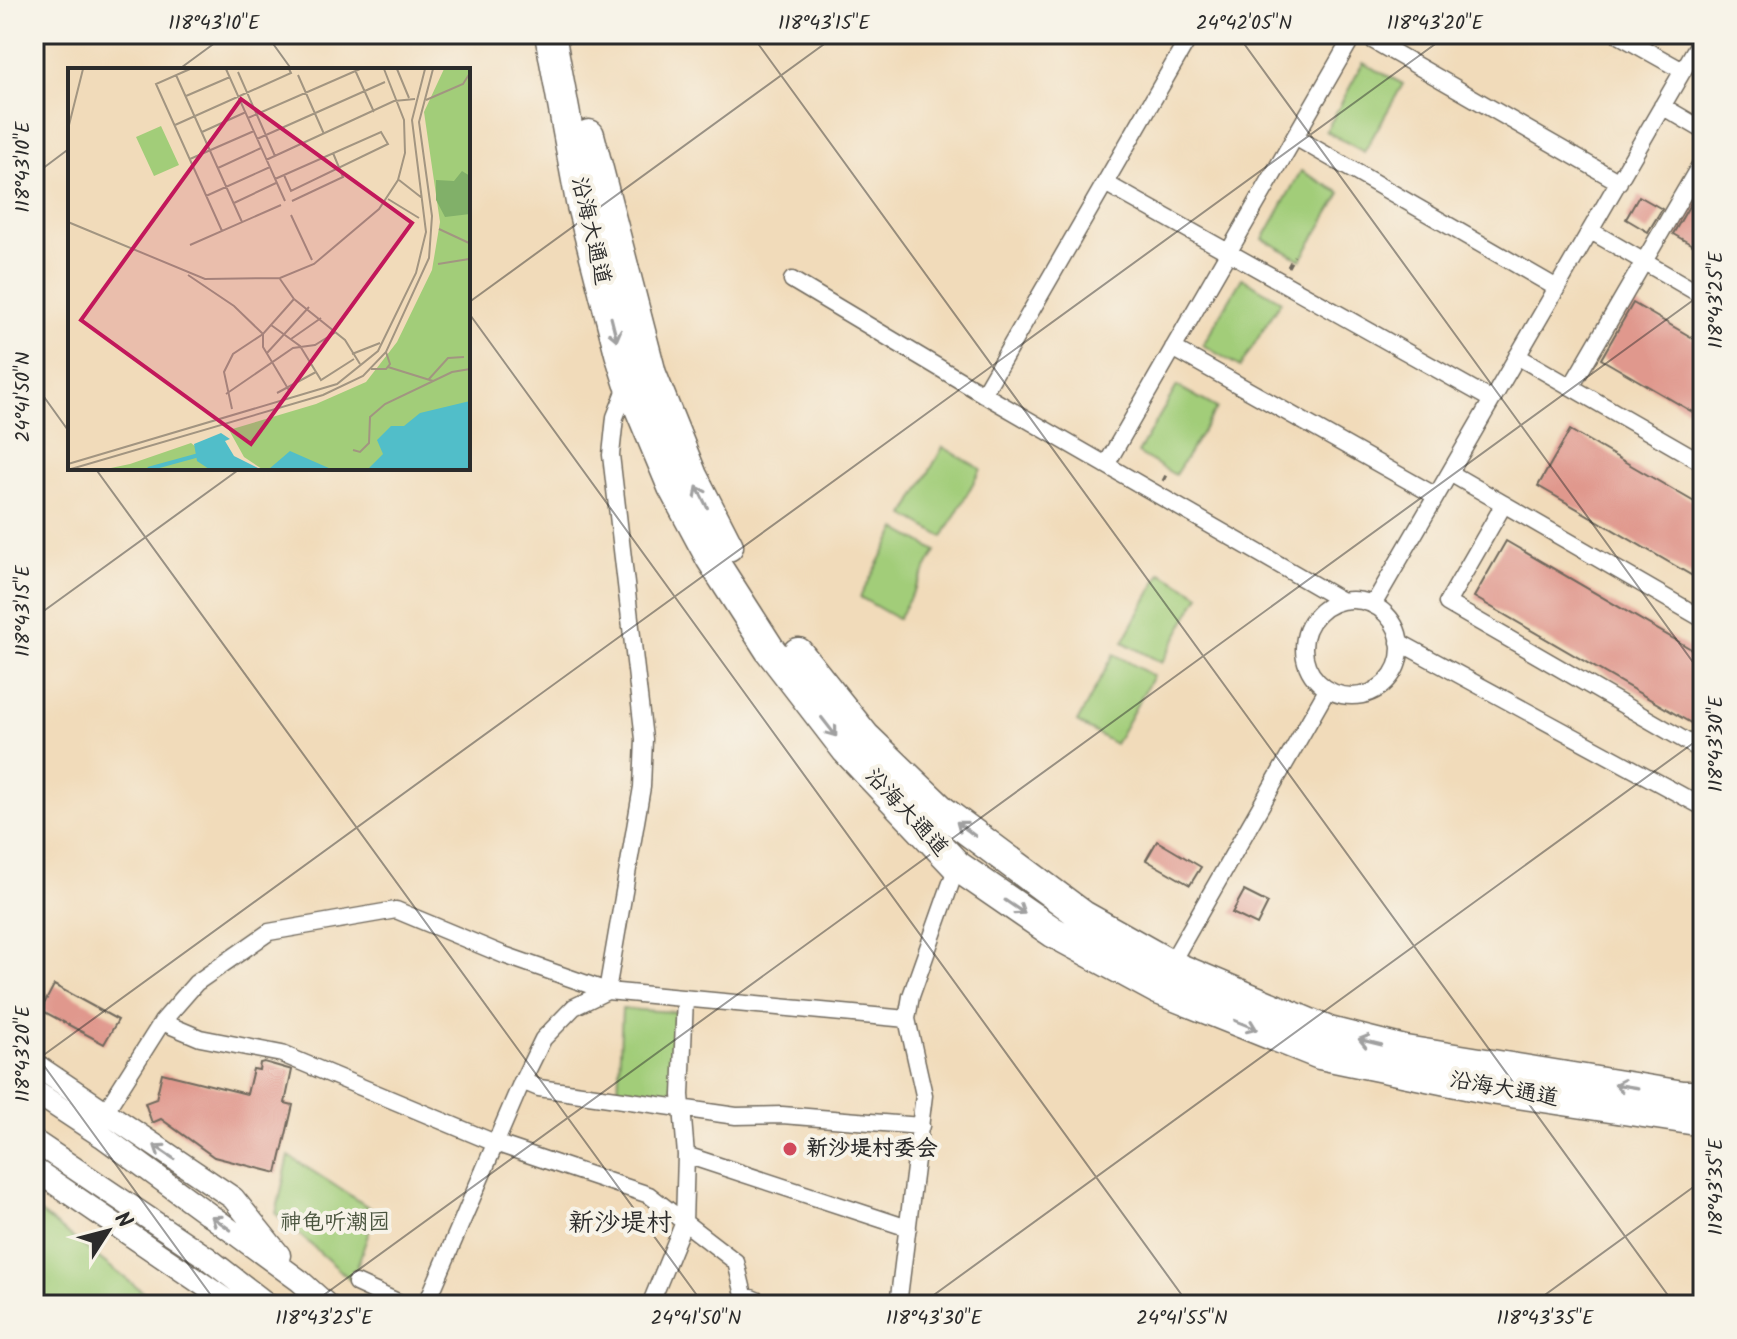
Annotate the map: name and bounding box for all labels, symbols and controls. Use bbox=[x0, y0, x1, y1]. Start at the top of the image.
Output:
text: 118°43'10"E bbox=[168, 8, 261, 40]
text: 118°43'15"E bbox=[778, 8, 871, 40]
text: 24°42'05"N bbox=[1196, 8, 1292, 40]
text: 118°43'20"E bbox=[1387, 8, 1485, 40]
inset map bbox=[68, 68, 470, 470]
text: 118°43'10"E bbox=[8, 120, 40, 213]
street label: 沿海大通道 bbox=[561, 173, 619, 289]
text: 118°43'25"E bbox=[1701, 250, 1733, 349]
one-way arrow bbox=[607, 316, 622, 341]
text: 24°41'50"N bbox=[8, 352, 40, 442]
one-way arrow bbox=[694, 485, 710, 509]
text: 118°43'15"E bbox=[8, 564, 40, 657]
text: 118°43'30"E bbox=[1701, 694, 1733, 792]
one-way arrow bbox=[821, 716, 838, 737]
street label: 沿海大通道 bbox=[856, 761, 956, 865]
one-way arrow bbox=[956, 820, 978, 837]
one-way arrow bbox=[1004, 898, 1026, 915]
text: 118°43'20"E bbox=[8, 1004, 40, 1102]
one-way arrow bbox=[1233, 1019, 1258, 1034]
one-way arrow bbox=[1357, 1034, 1383, 1049]
street label: 沿海大通道 bbox=[1447, 1063, 1561, 1117]
one-way arrow bbox=[1614, 1078, 1639, 1093]
place label: 新沙堤村委会 bbox=[806, 1132, 938, 1167]
text: 118°43'35"E bbox=[1701, 1137, 1733, 1236]
marker: 新沙堤村委会 bbox=[781, 1140, 799, 1158]
one-way arrow bbox=[153, 1144, 175, 1160]
north arrow bbox=[68, 1191, 148, 1271]
district label: 新沙堤村 bbox=[568, 1203, 672, 1245]
text: N bbox=[104, 1205, 140, 1237]
park label: 神龟听潮园 bbox=[280, 1206, 390, 1241]
one-way arrow bbox=[211, 1215, 232, 1232]
text: 118°43'25"E bbox=[275, 1303, 374, 1335]
text: 24°41'50"N bbox=[651, 1303, 741, 1335]
text: 118°43'30"E bbox=[886, 1303, 984, 1335]
text: 24°41'55"N bbox=[1136, 1303, 1228, 1335]
text: 118°43'35"E bbox=[1496, 1303, 1595, 1335]

